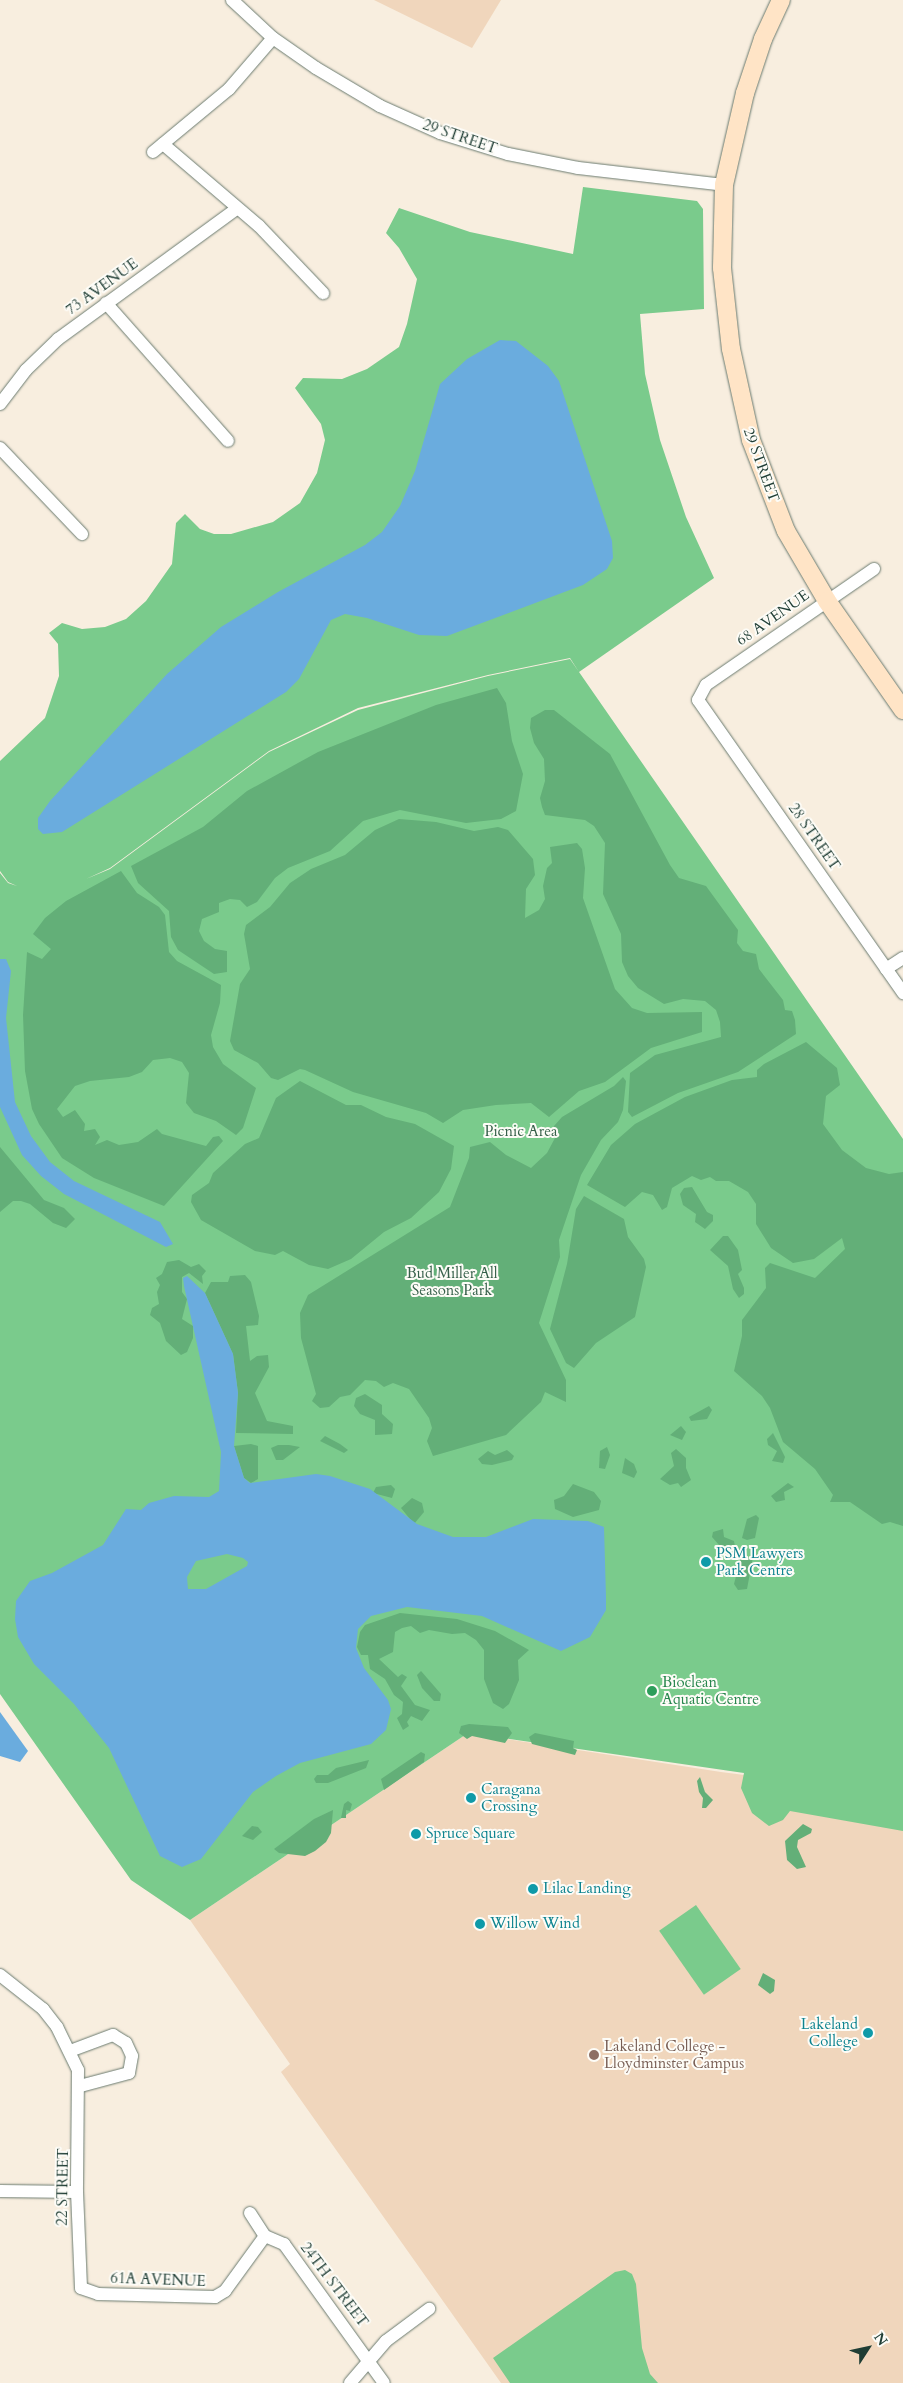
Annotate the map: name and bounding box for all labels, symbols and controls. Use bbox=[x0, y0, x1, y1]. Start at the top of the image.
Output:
street label: 29 STREET bbox=[420, 116, 500, 158]
street label: 73 AVENUE bbox=[62, 255, 142, 319]
street label: 29 STREET bbox=[739, 425, 783, 505]
street label: 68 AVENUE bbox=[733, 586, 813, 650]
street label: 28 STREET bbox=[784, 800, 844, 874]
park label: Picnic Area bbox=[485, 1123, 557, 1141]
park label: Bud Miller All Seasons Park bbox=[406, 1264, 498, 1299]
place label: PSM Lawyers Park Centre bbox=[716, 1544, 803, 1579]
marker: PSM Lawyers Park Centre bbox=[700, 1556, 712, 1568]
place label: Bioclean Aquatic Centre bbox=[662, 1673, 759, 1708]
marker: Bioclean Aquatic Centre bbox=[646, 1685, 658, 1697]
place label: Caragana Crossing bbox=[481, 1780, 541, 1815]
marker: Caragana Crossing bbox=[465, 1792, 477, 1804]
place label: Spruce Square bbox=[426, 1825, 515, 1843]
marker: Spruce Square bbox=[410, 1828, 422, 1840]
place label: Lilac Landing bbox=[543, 1880, 631, 1898]
marker: Lilac Landing bbox=[527, 1883, 539, 1895]
place label: Willow Wind bbox=[490, 1915, 580, 1933]
marker: Willow Wind bbox=[474, 1918, 486, 1930]
place label: Lakeland College bbox=[801, 2015, 858, 2050]
marker: Lakeland College bbox=[862, 2027, 874, 2039]
place label: Lakeland College - Lloydminster Campus bbox=[604, 2037, 744, 2072]
marker: Lakeland College - Lloydminster Campus bbox=[588, 2049, 600, 2061]
street label: 22 STREET bbox=[53, 2148, 73, 2226]
street label: 24TH STREET bbox=[296, 2239, 372, 2331]
street label: 61A AVENUE bbox=[110, 2269, 206, 2291]
north arrow bbox=[843, 2323, 893, 2373]
text: N bbox=[869, 2329, 892, 2350]

